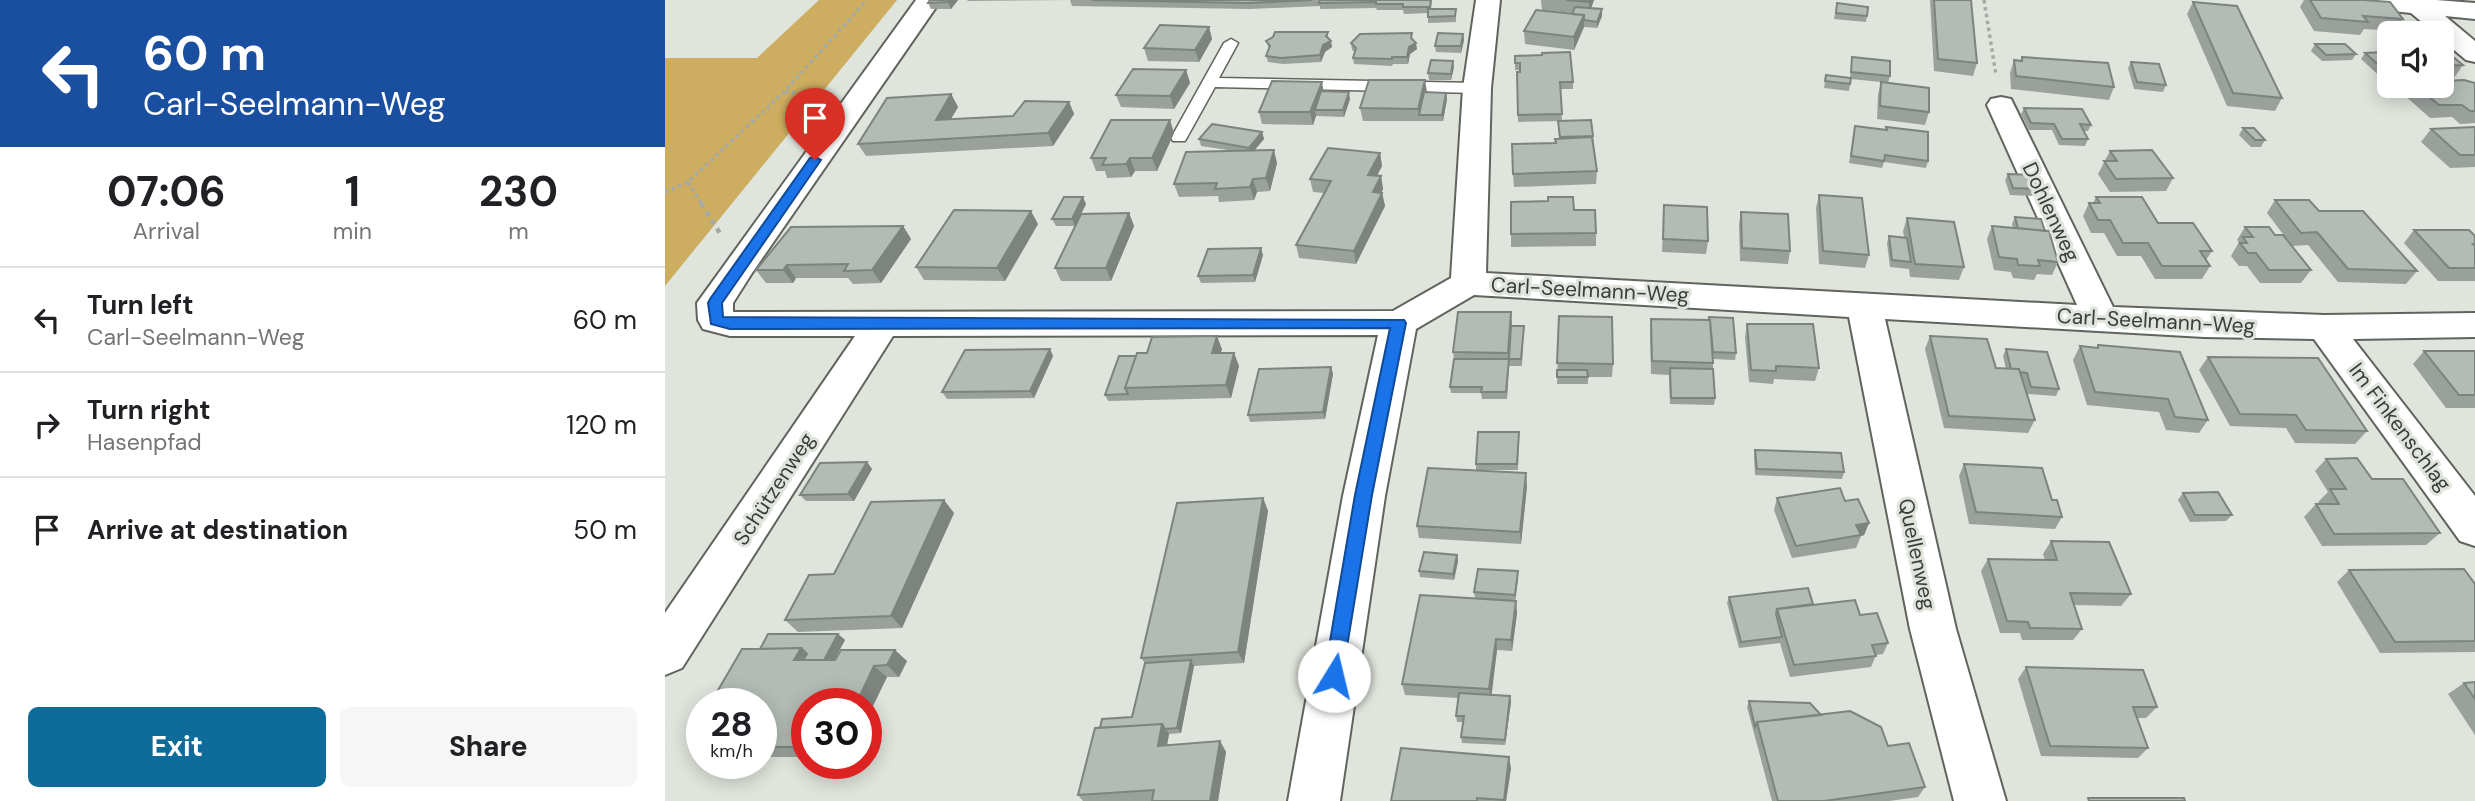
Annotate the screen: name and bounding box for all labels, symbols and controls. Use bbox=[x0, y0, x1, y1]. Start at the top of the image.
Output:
text: 60 m bbox=[143, 21, 266, 85]
map controls bbox=[2377, 21, 2454, 98]
button: sound bbox=[2377, 21, 2454, 98]
icon: left bbox=[28, 28, 119, 119]
text: Carl-Seelmann-Weg bbox=[143, 83, 446, 125]
pin bbox=[785, 88, 845, 160]
icon: arrive bbox=[796, 99, 834, 137]
street label: Dohlenweg bbox=[2016, 158, 2086, 267]
text: 07:06 bbox=[107, 164, 226, 219]
text: 1 bbox=[345, 164, 360, 219]
text: 230 bbox=[479, 164, 558, 219]
text: Arrival bbox=[133, 216, 200, 246]
text: min bbox=[333, 216, 372, 246]
text: m bbox=[508, 216, 529, 246]
street label: Carl-Seelmann-Weg bbox=[1490, 271, 1690, 309]
text: Turn left bbox=[87, 288, 194, 322]
icon: left bbox=[28, 301, 66, 339]
street label: Carl-Seelmann-Weg bbox=[2056, 302, 2256, 340]
text: 60 m bbox=[573, 303, 637, 337]
text: Carl-Seelmann-Weg bbox=[87, 322, 305, 352]
street label: Im Finkenschlag bbox=[2343, 357, 2458, 497]
text: Turn right bbox=[87, 393, 211, 427]
icon: right bbox=[28, 406, 66, 444]
text: 120 m bbox=[566, 408, 637, 442]
text: Hasenpfad bbox=[87, 427, 202, 457]
street label: Schützenweg bbox=[727, 427, 821, 551]
street label: Quellenweg bbox=[1892, 496, 1942, 612]
icon: arrive bbox=[28, 511, 66, 549]
text: Arrive at destination bbox=[87, 513, 348, 547]
text: 50 m bbox=[573, 513, 637, 547]
position arrow bbox=[1297, 639, 1371, 713]
speed limit sign: 30 bbox=[791, 688, 882, 779]
text: 28 bbox=[710, 701, 753, 747]
button: Exit bbox=[28, 707, 326, 787]
button: Share bbox=[340, 707, 637, 787]
text: km/h bbox=[710, 739, 753, 763]

